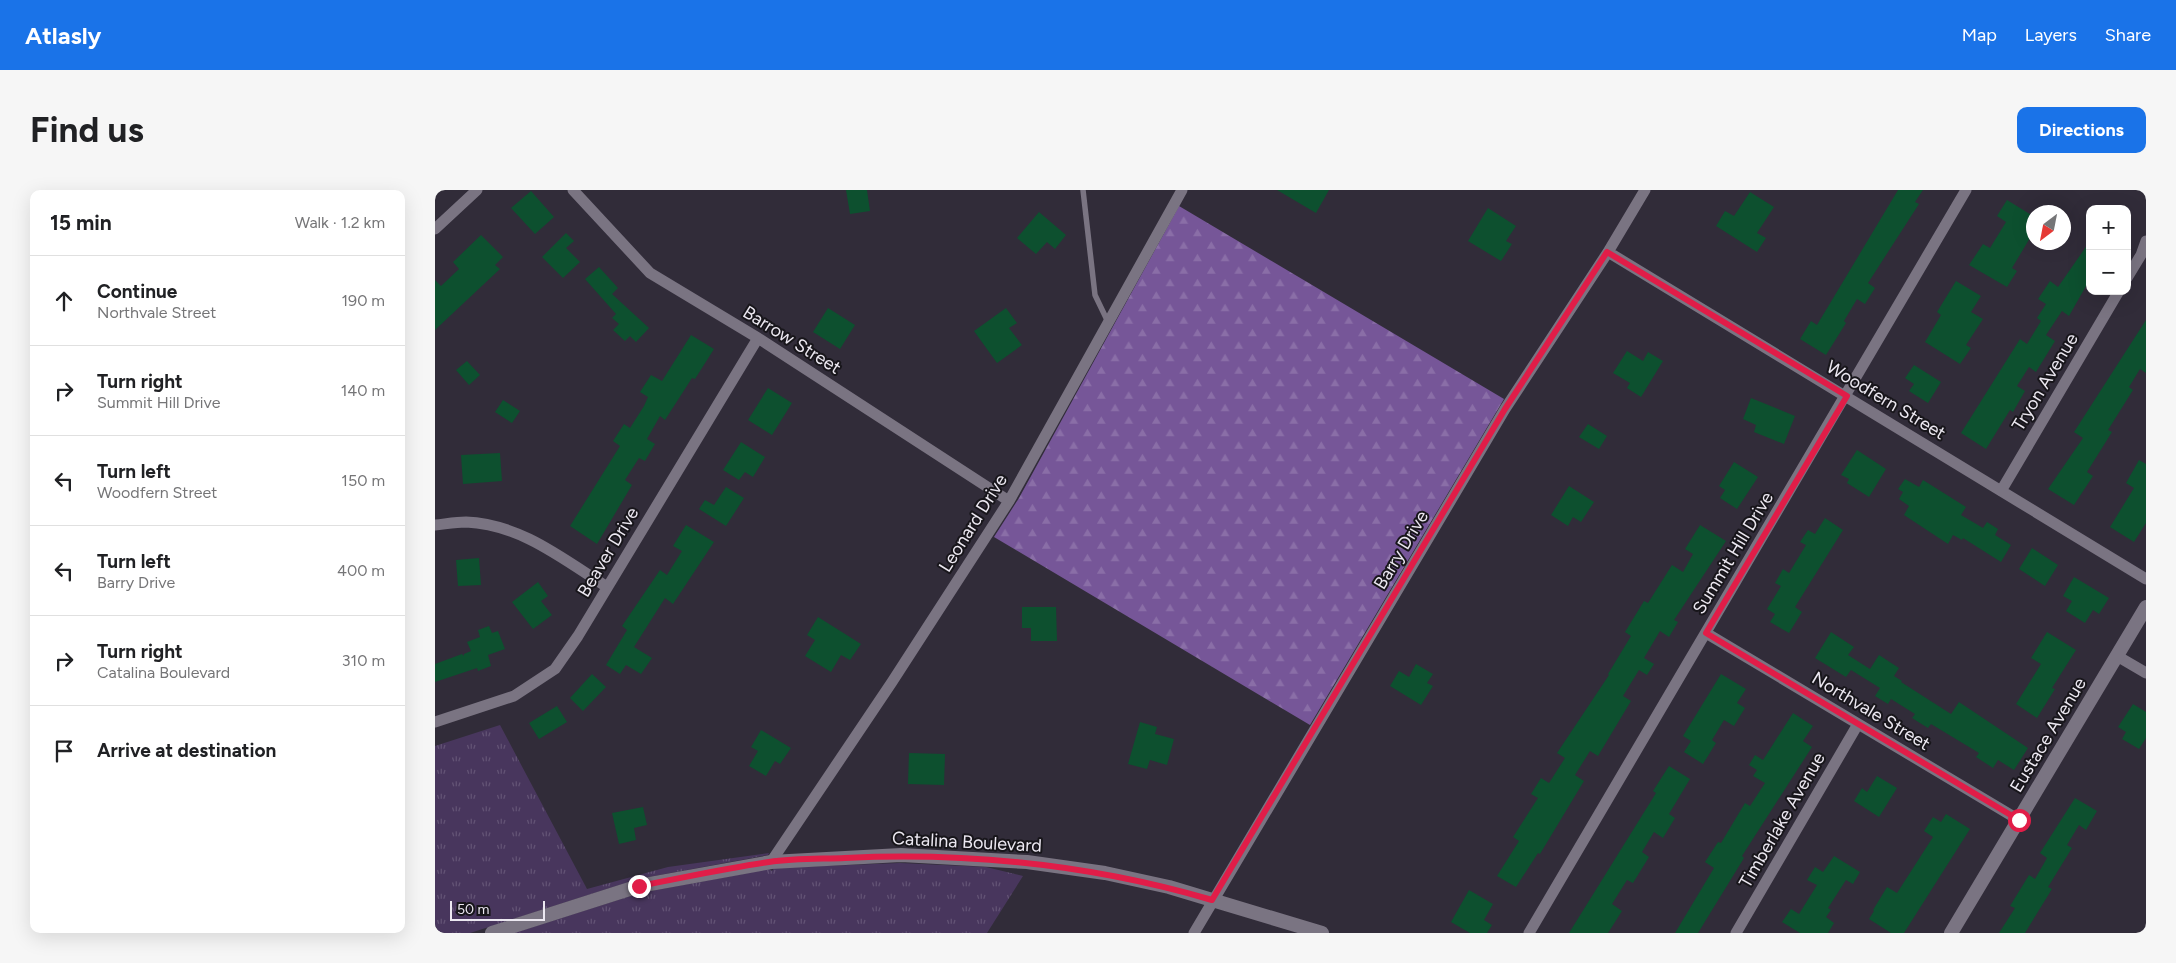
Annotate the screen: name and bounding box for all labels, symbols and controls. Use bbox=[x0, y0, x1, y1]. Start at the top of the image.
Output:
text: Atlasly bbox=[25, 21, 101, 50]
text: Map bbox=[1962, 24, 1997, 46]
text: Layers bbox=[2025, 24, 2077, 46]
text: Share bbox=[2105, 24, 2151, 46]
button: Directions bbox=[2017, 107, 2146, 153]
text: Find us bbox=[30, 109, 144, 151]
north arrow bbox=[2026, 205, 2071, 250]
map controls bbox=[2086, 205, 2131, 295]
button: + bbox=[2086, 205, 2131, 250]
text: 15 min bbox=[50, 210, 112, 235]
text: Walk · 1.2 km bbox=[295, 213, 385, 232]
button: − bbox=[2086, 250, 2131, 295]
text: Continue bbox=[97, 280, 177, 303]
icon: ahead bbox=[50, 287, 78, 315]
text: 190 m bbox=[342, 291, 385, 310]
street label: Barrow Street bbox=[739, 301, 845, 379]
text: Northvale Street bbox=[97, 303, 216, 322]
street label: Tryon Avenue bbox=[2007, 329, 2083, 435]
street label: Woodfern Street bbox=[1822, 356, 1950, 444]
text: Turn right bbox=[97, 370, 183, 393]
icon: right bbox=[50, 377, 78, 405]
text: 140 m bbox=[341, 381, 385, 400]
text: Summit Hill Drive bbox=[97, 393, 220, 412]
text: Turn left bbox=[97, 460, 171, 483]
icon: left bbox=[50, 467, 78, 495]
street label: Leonard Drive bbox=[934, 470, 1012, 576]
text: 150 m bbox=[341, 471, 385, 490]
text: Woodfern Street bbox=[97, 483, 217, 502]
street label: Summit Hill Drive bbox=[1688, 488, 1778, 618]
street label: Beaver Drive bbox=[573, 503, 644, 601]
street label: Barry Drive bbox=[1369, 507, 1433, 593]
text: Turn left bbox=[97, 550, 171, 573]
icon: left bbox=[50, 557, 78, 585]
text: 400 m bbox=[337, 561, 385, 580]
text: Barry Drive bbox=[97, 573, 175, 592]
text: Turn right bbox=[97, 640, 183, 663]
icon: right bbox=[50, 647, 78, 675]
text: 310 m bbox=[342, 651, 385, 670]
text: Catalina Boulevard bbox=[97, 663, 230, 682]
street label: Northvale Street bbox=[1808, 667, 1934, 755]
street label: Eustace Avenue bbox=[2005, 674, 2091, 796]
icon: arrive bbox=[50, 737, 78, 765]
text: Arrive at destination bbox=[97, 739, 276, 762]
street label: Timberlake Avenue bbox=[1734, 748, 1830, 892]
route start bbox=[2008, 809, 2031, 832]
street label: Catalina Boulevard bbox=[892, 827, 1042, 857]
route end bbox=[628, 875, 651, 898]
scale bar bbox=[450, 898, 545, 921]
text: 50 m bbox=[457, 901, 489, 918]

